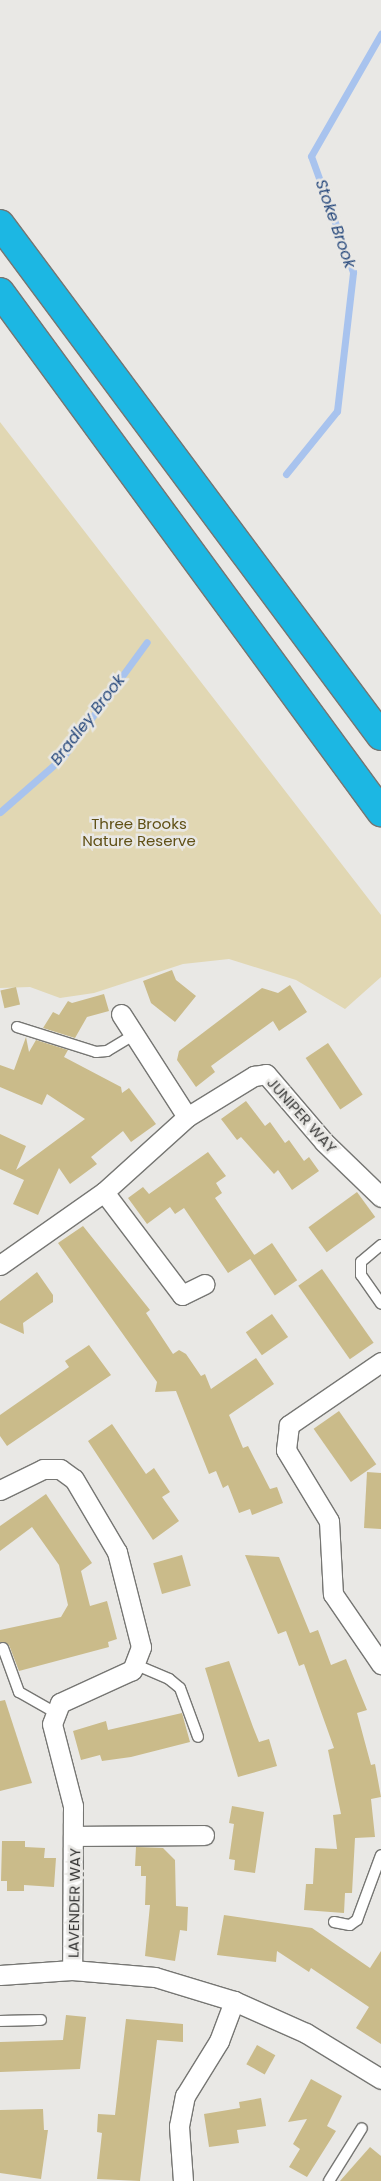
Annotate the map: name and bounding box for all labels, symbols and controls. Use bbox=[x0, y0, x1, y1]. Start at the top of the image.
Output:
water label: Stoke Brook bbox=[311, 177, 359, 271]
water label: Bradley Brook bbox=[47, 671, 129, 769]
park label: Three Brooks Nature Reserve bbox=[82, 814, 196, 849]
street label: JUNIPER WAY bbox=[263, 1074, 341, 1156]
street label: LAVENDER WAY bbox=[64, 1848, 84, 1958]

